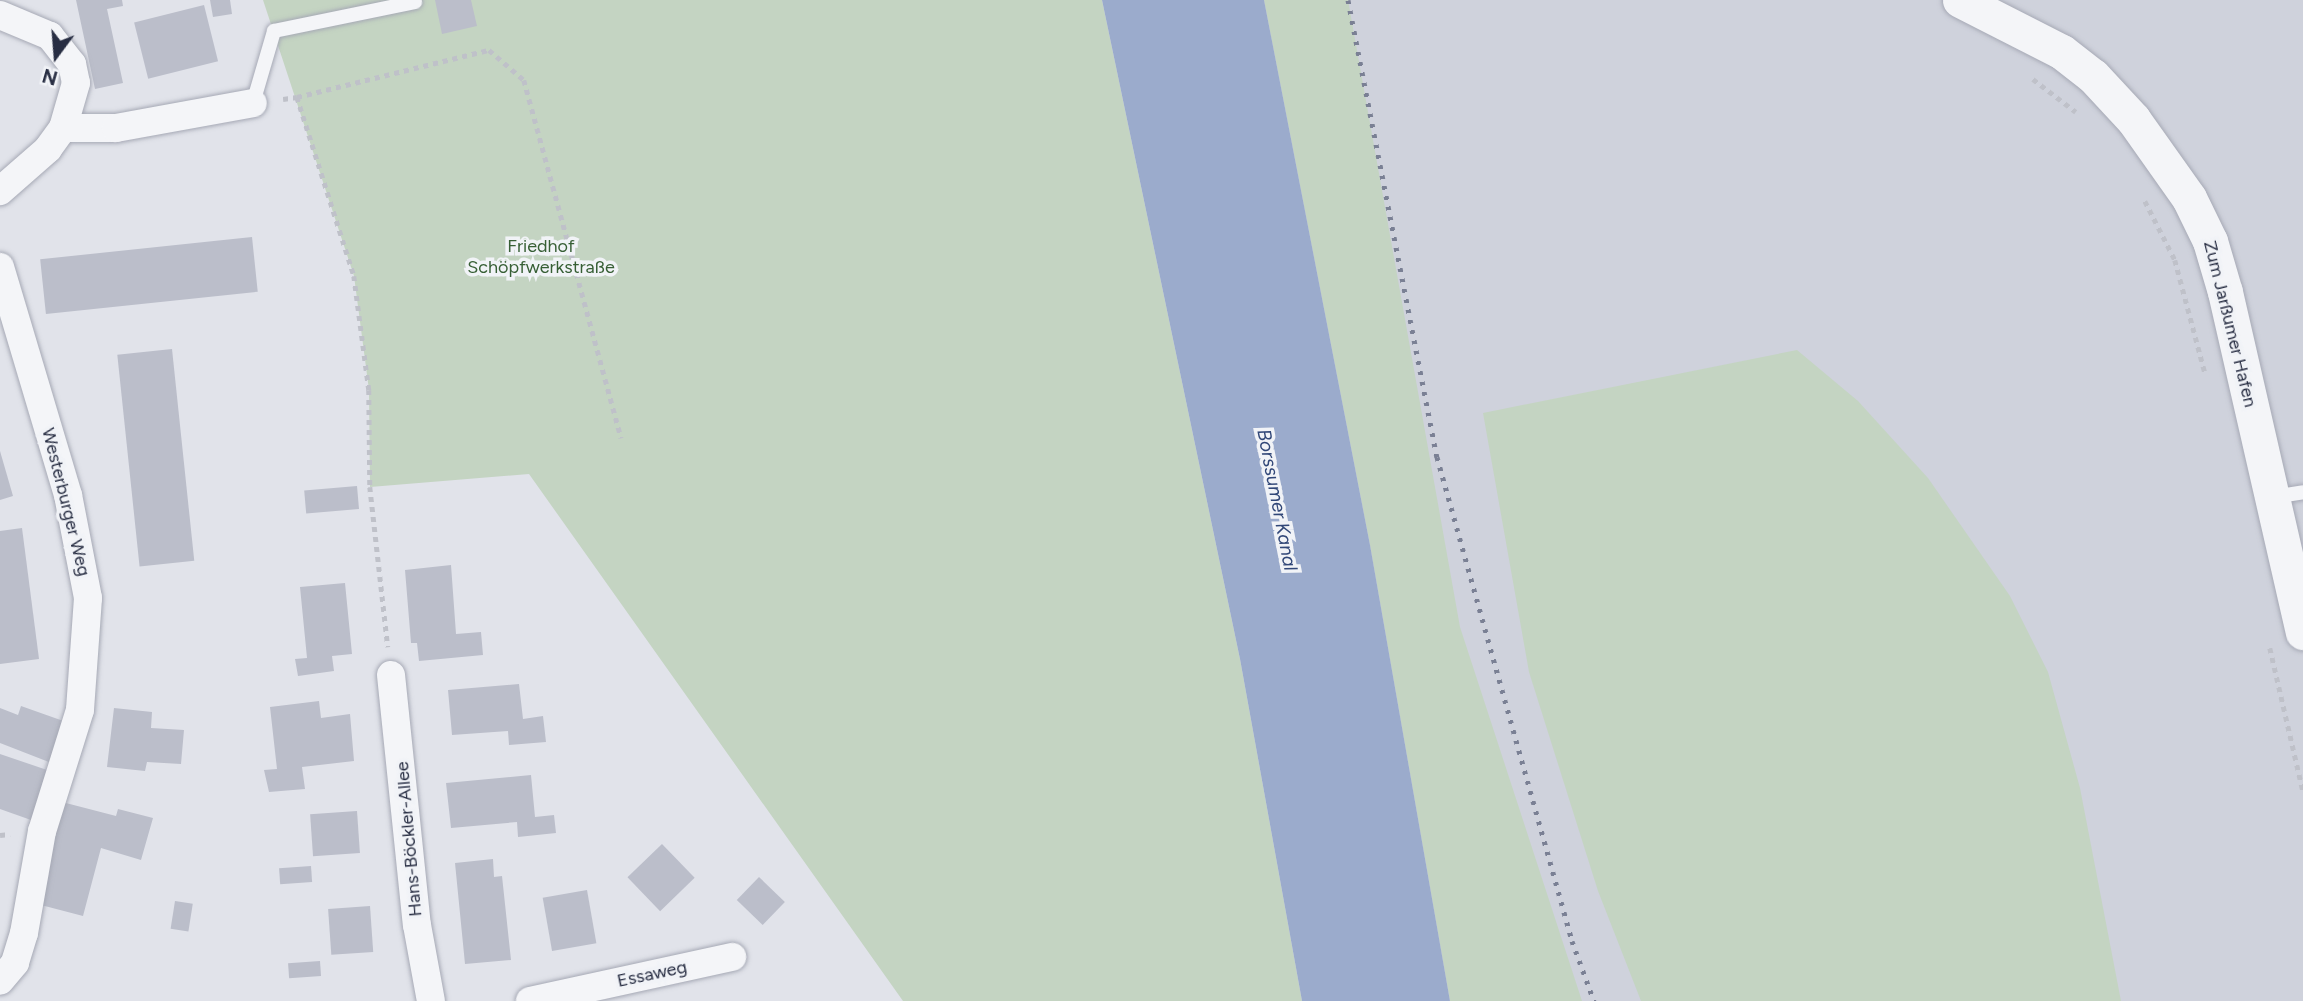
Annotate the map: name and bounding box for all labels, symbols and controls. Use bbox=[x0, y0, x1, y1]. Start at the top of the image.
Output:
north arrow bbox=[21, 21, 91, 91]
text: N bbox=[40, 64, 60, 90]
park label: Friedhof Schöpfwerkstraße bbox=[467, 236, 615, 278]
street label: Zum Jarßumer Hafen bbox=[2199, 238, 2261, 410]
street label: Westerburger Weg bbox=[37, 426, 95, 578]
water label: Borssumer Kanal bbox=[1252, 427, 1302, 573]
street label: Hans-Böckler-Allee bbox=[391, 761, 427, 917]
street label: Essaweg bbox=[615, 956, 689, 992]

